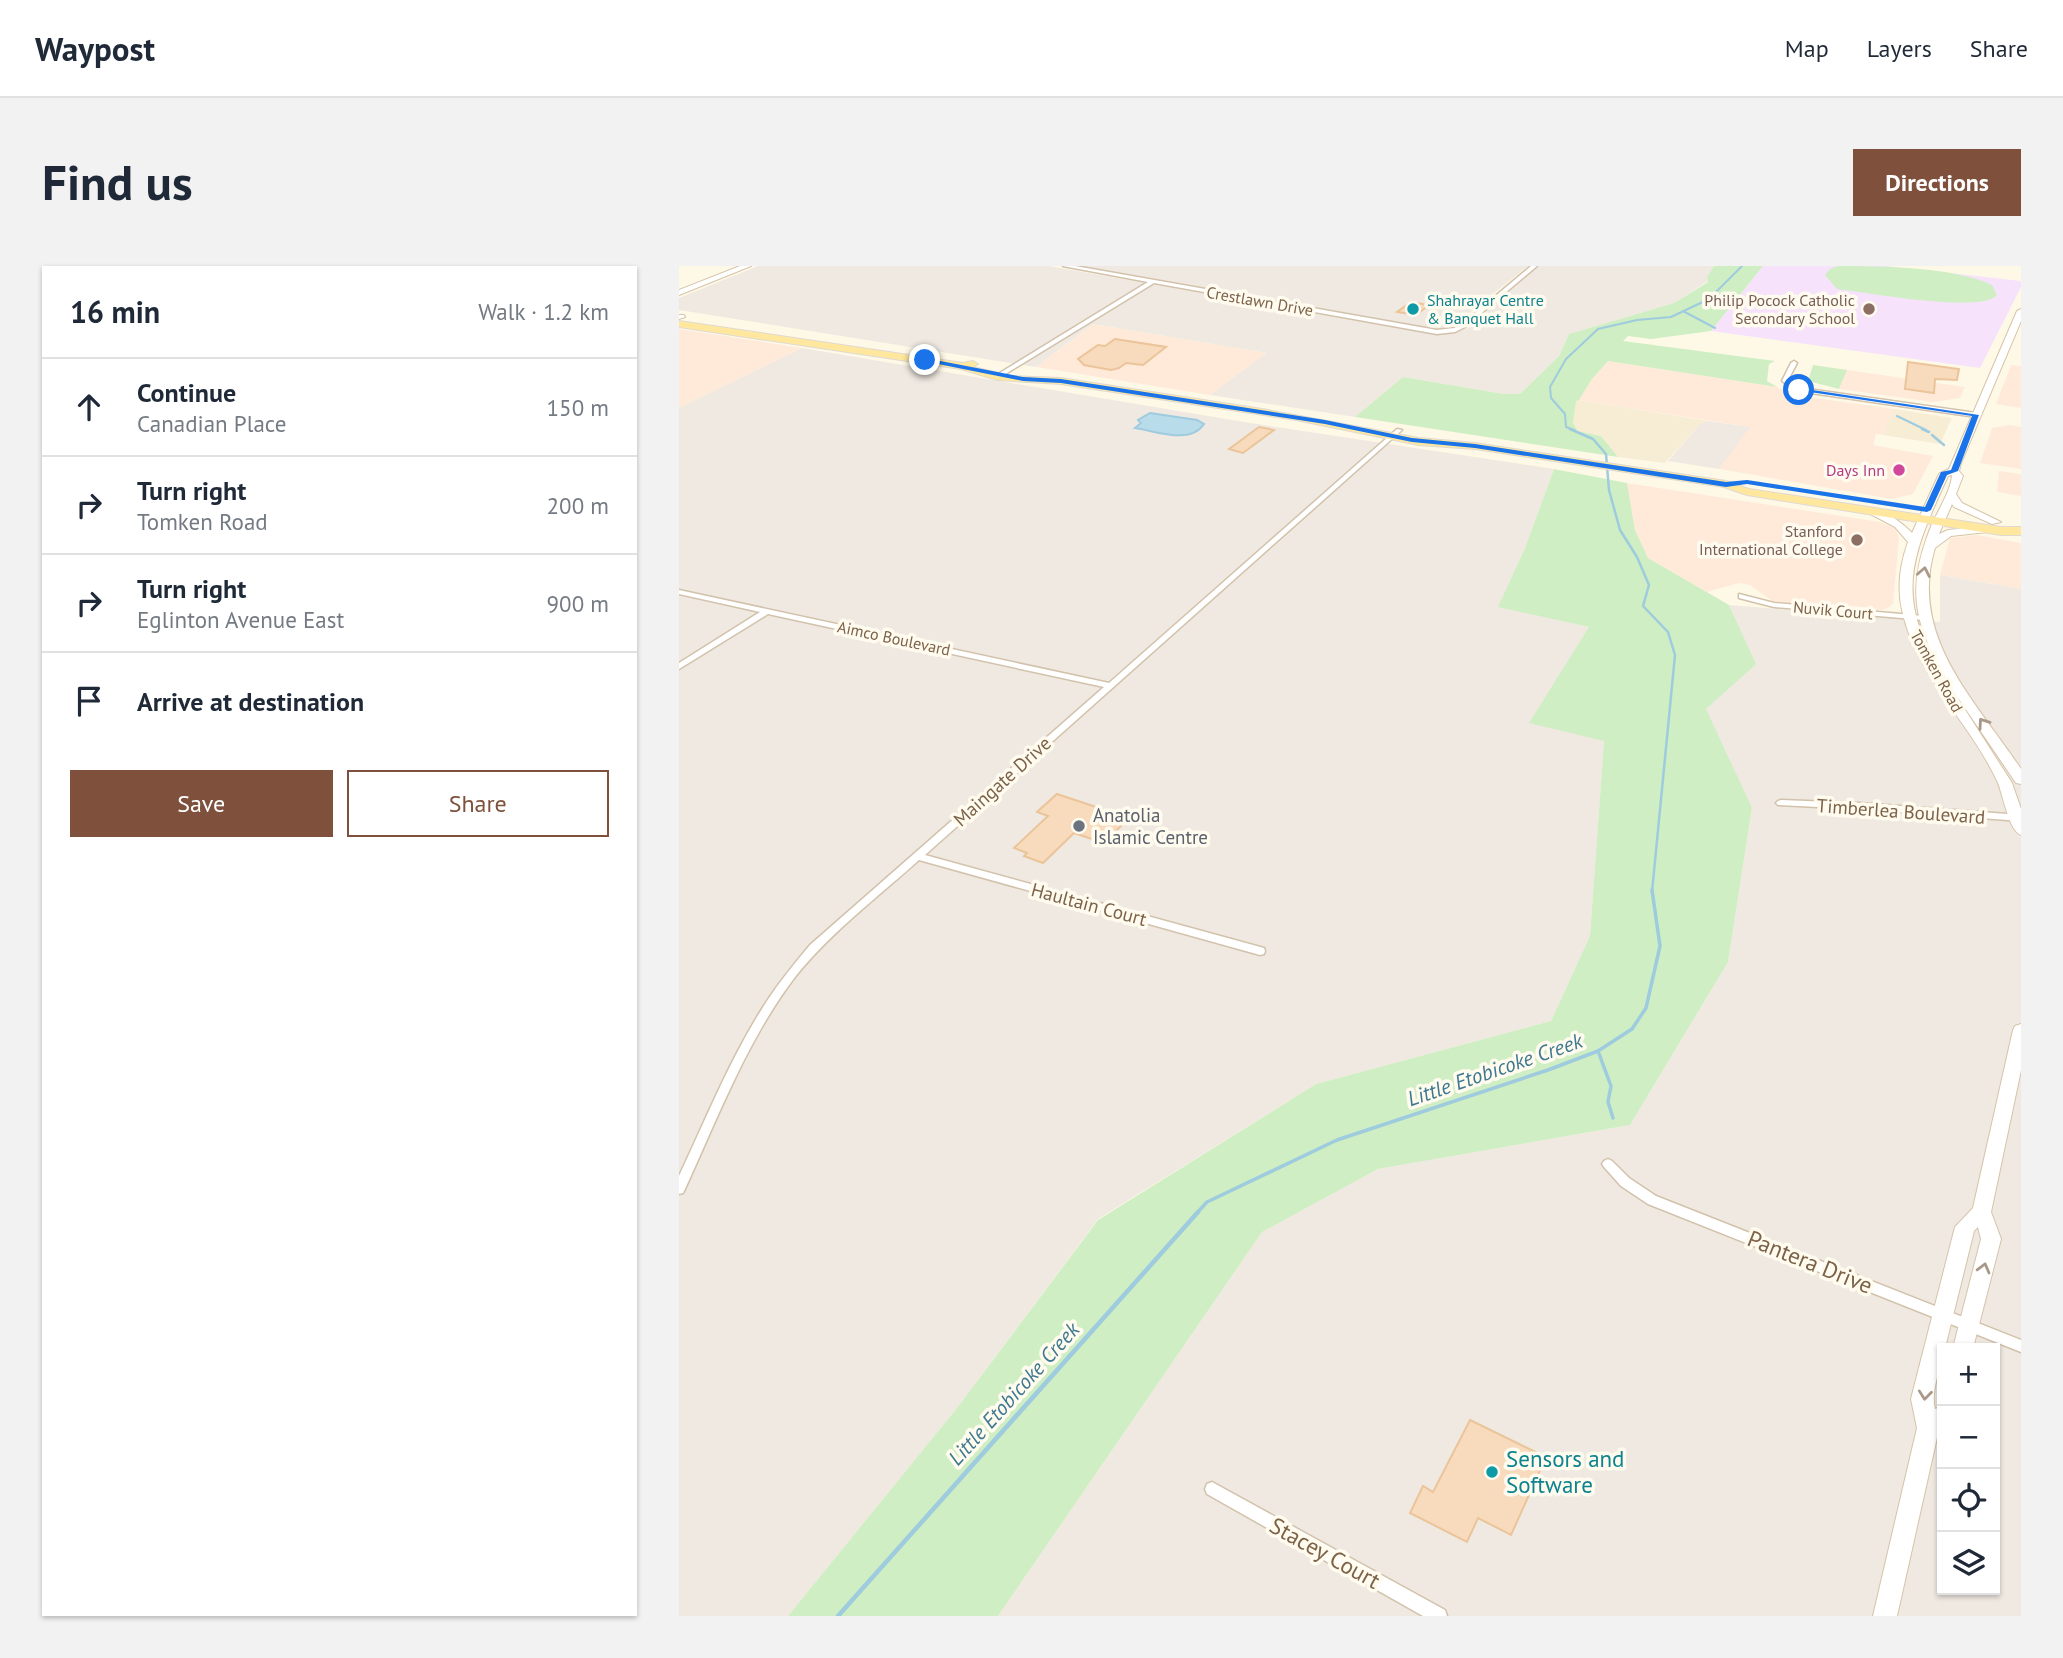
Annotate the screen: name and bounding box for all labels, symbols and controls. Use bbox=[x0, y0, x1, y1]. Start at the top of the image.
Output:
text: Waypost bbox=[35, 27, 155, 70]
text: Map bbox=[1785, 33, 1829, 64]
text: Layers bbox=[1867, 33, 1932, 64]
text: Share bbox=[1970, 33, 2028, 64]
button: Directions bbox=[1853, 149, 2021, 216]
text: Find us bbox=[42, 150, 193, 214]
street label: Crestlawn Drive bbox=[1205, 282, 1315, 320]
place label: Shahrayar Centre & Banquet Hall bbox=[1427, 290, 1544, 328]
place label: Philip Pocock Catholic Secondary School bbox=[1704, 290, 1855, 328]
text: 16 min bbox=[70, 292, 160, 331]
text: Walk · 1.2 km bbox=[478, 297, 609, 326]
marker: Shahrayar Centre & Banquet Hall bbox=[1405, 301, 1421, 317]
marker: Philip Pocock Catholic Secondary School bbox=[1861, 301, 1877, 317]
route end bbox=[909, 344, 940, 375]
route start bbox=[1783, 374, 1814, 405]
text: Continue bbox=[137, 376, 236, 409]
icon: ahead bbox=[70, 388, 108, 426]
text: 150 m bbox=[547, 393, 609, 422]
text: Canadian Place bbox=[137, 409, 286, 438]
place label: Days Inn bbox=[1826, 460, 1885, 480]
marker: Days Inn bbox=[1891, 462, 1907, 478]
text: Turn right bbox=[137, 474, 246, 507]
icon: right bbox=[70, 486, 108, 524]
text: 200 m bbox=[547, 491, 609, 520]
text: Tomken Road bbox=[137, 507, 268, 536]
place label: Stanford International College bbox=[1699, 521, 1843, 559]
marker: Stanford International College bbox=[1849, 532, 1865, 548]
one-way arrow bbox=[1916, 566, 1931, 578]
text: Turn right bbox=[137, 572, 246, 605]
icon: right bbox=[70, 584, 108, 622]
text: 900 m bbox=[547, 589, 609, 618]
street label: Nuvik Court bbox=[1792, 597, 1874, 623]
text: Eglinton Avenue East bbox=[137, 605, 344, 634]
street label: Aimco Boulevard bbox=[836, 616, 952, 660]
street label: Tomken Road bbox=[1906, 626, 1968, 716]
icon: arrive bbox=[70, 682, 108, 720]
text: Arrive at destination bbox=[137, 685, 364, 718]
one-way arrow bbox=[1979, 718, 1991, 731]
street label: Maingate Drive bbox=[948, 731, 1056, 831]
button: Save bbox=[70, 770, 333, 837]
button: Share bbox=[347, 770, 609, 837]
street label: Timberlea Boulevard bbox=[1816, 793, 1986, 829]
place label: Anatolia Islamic Centre bbox=[1093, 803, 1208, 849]
marker: Anatolia Islamic Centre bbox=[1071, 818, 1087, 834]
street label: Haultain Court bbox=[1029, 877, 1150, 931]
water label: Little Etobicoke Creek bbox=[1404, 1026, 1587, 1112]
street label: Pantera Drive bbox=[1743, 1223, 1877, 1300]
one-way arrow bbox=[1976, 1262, 1990, 1274]
water label: Little Etobicoke Creek bbox=[942, 1315, 1086, 1471]
map controls bbox=[1937, 1343, 2000, 1595]
button: + bbox=[1937, 1343, 2000, 1406]
one-way arrow bbox=[1918, 1390, 1933, 1401]
button: − bbox=[1937, 1406, 2000, 1469]
place label: Sensors and Software bbox=[1506, 1444, 1625, 1499]
marker: Sensors and Software bbox=[1484, 1464, 1500, 1480]
button: locate bbox=[1937, 1469, 2000, 1532]
street label: Stacey Court bbox=[1265, 1510, 1386, 1595]
button: layers bbox=[1937, 1532, 2000, 1595]

